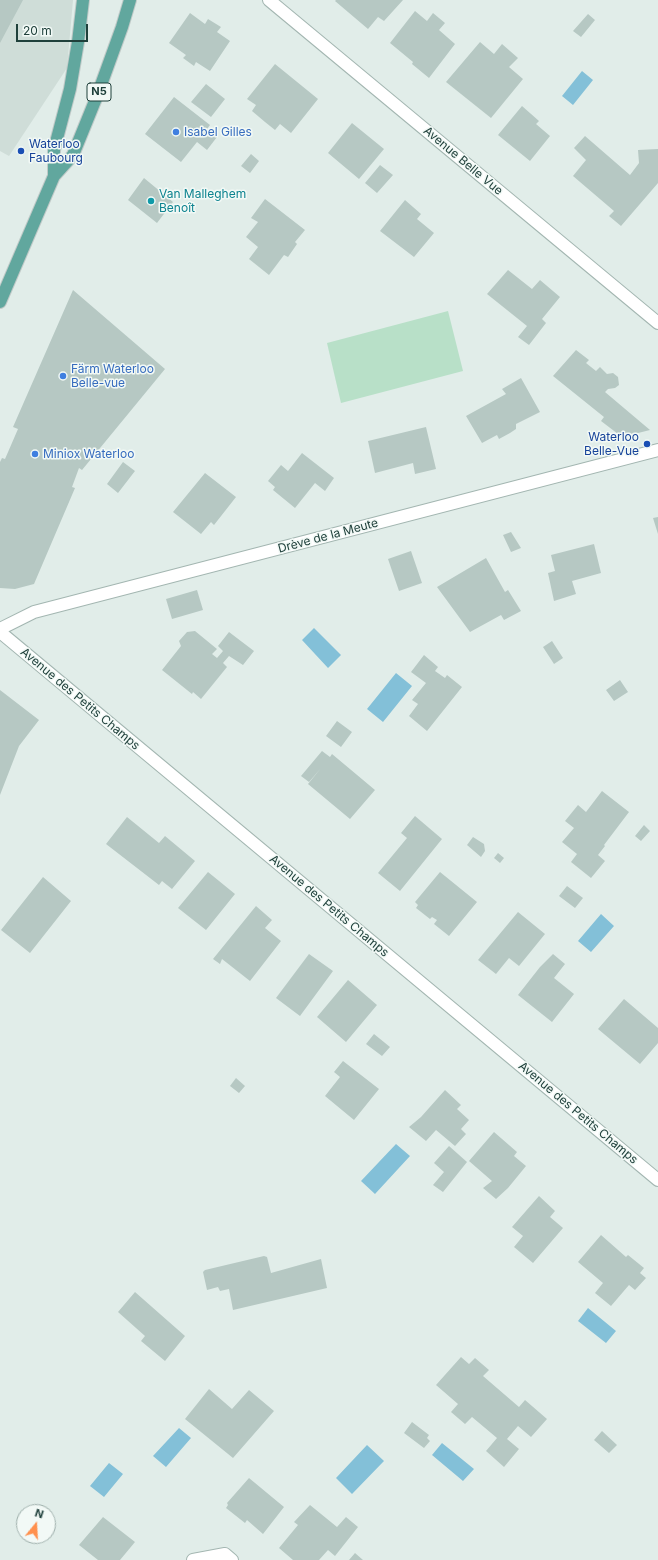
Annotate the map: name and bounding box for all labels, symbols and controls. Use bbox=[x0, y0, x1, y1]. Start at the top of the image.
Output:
scale bar bbox=[18, 16, 90, 42]
text: 20 m bbox=[23, 23, 52, 38]
road number: N5 bbox=[87, 83, 111, 101]
street label: Avenue Belle Vue bbox=[420, 124, 506, 198]
place label: Isabel Gilles bbox=[184, 125, 252, 139]
marker: Isabel Gilles bbox=[171, 127, 181, 137]
place label: Waterloo Faubourg bbox=[29, 137, 83, 165]
marker: Waterloo Faubourg bbox=[16, 146, 26, 156]
place label: Van Malleghem Benoît bbox=[159, 187, 246, 215]
marker: Van Malleghem Benoît bbox=[146, 196, 156, 206]
place label: Färm Waterloo Belle-vue bbox=[71, 362, 154, 390]
marker: Färm Waterloo Belle-vue bbox=[58, 371, 68, 381]
place label: Waterloo Belle-Vue bbox=[584, 430, 639, 458]
marker: Waterloo Belle-Vue bbox=[642, 439, 652, 449]
place label: Miniox Waterloo bbox=[43, 447, 134, 461]
marker: Miniox Waterloo bbox=[30, 449, 40, 459]
street label: Drève de la Meute bbox=[276, 516, 380, 556]
street label: Avenue des Petits Champs bbox=[17, 645, 143, 753]
street label: Avenue des Petits Champs bbox=[266, 852, 392, 960]
street label: Avenue des Petits Champs bbox=[515, 1059, 641, 1167]
north arrow bbox=[16, 1504, 56, 1544]
text: N bbox=[33, 1506, 46, 1521]

